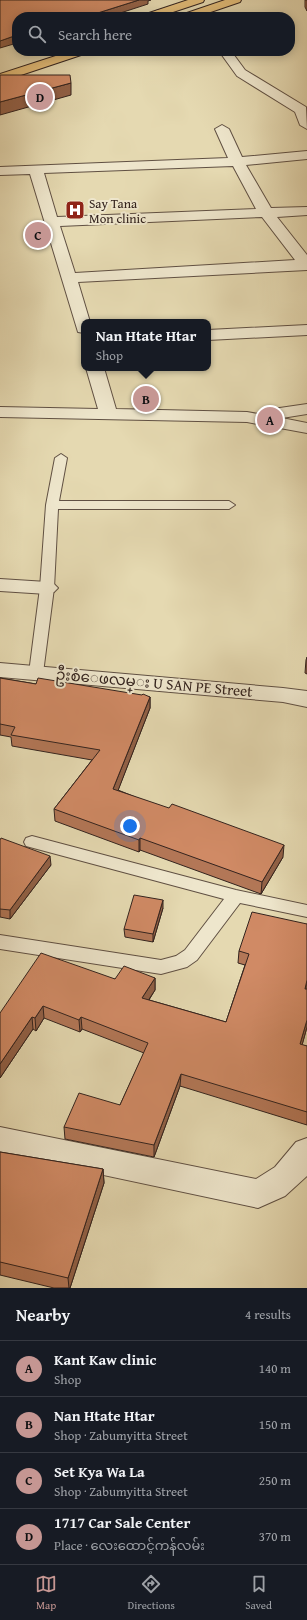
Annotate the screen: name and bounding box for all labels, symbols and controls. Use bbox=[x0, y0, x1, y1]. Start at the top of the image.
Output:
search box bbox=[12, 12, 295, 56]
icon: search bbox=[26, 23, 48, 45]
text: Search here bbox=[58, 24, 132, 45]
pin: D bbox=[27, 82, 53, 112]
place label: Say Tana Mon clinic bbox=[89, 194, 146, 228]
hospital icon: Say Tana Mon clinic bbox=[64, 199, 86, 221]
pin: C bbox=[25, 220, 51, 250]
popup bbox=[81, 319, 211, 371]
text: Nan Htate Htar bbox=[96, 325, 196, 346]
text: Shop bbox=[96, 346, 123, 365]
pin: B bbox=[133, 384, 159, 414]
pin: A bbox=[257, 405, 283, 435]
street label: ဦးစံေဖလမ္း U SAN PE Street bbox=[55, 663, 254, 704]
your location bbox=[120, 816, 140, 836]
text: Nearby bbox=[16, 1302, 70, 1327]
text: 4 results bbox=[245, 1305, 291, 1324]
text: Kant Kaw clinic bbox=[54, 1349, 157, 1370]
text: A bbox=[25, 1359, 33, 1378]
text: 140 m bbox=[259, 1359, 291, 1378]
text: Shop bbox=[54, 1370, 81, 1389]
text: Nan Htate Htar bbox=[54, 1405, 155, 1426]
text: B bbox=[25, 1415, 33, 1434]
text: 150 m bbox=[259, 1415, 291, 1434]
text: Shop · Zabumyitta Street bbox=[54, 1426, 188, 1445]
text: Set Kya Wa La bbox=[54, 1461, 145, 1482]
text: C bbox=[25, 1471, 33, 1490]
text: 250 m bbox=[259, 1471, 291, 1490]
text: Shop · Zabumyitta Street bbox=[54, 1482, 188, 1501]
text: 1717 Car Sale Center bbox=[54, 1512, 190, 1533]
text: D bbox=[25, 1527, 33, 1546]
text: 370 m bbox=[259, 1527, 291, 1546]
text: Place · လေးထောင့်ကန်လမ်း bbox=[54, 1536, 205, 1555]
tab: Map bbox=[35, 1573, 57, 1613]
tab: Directions bbox=[128, 1573, 175, 1613]
tab: Saved bbox=[245, 1573, 272, 1613]

